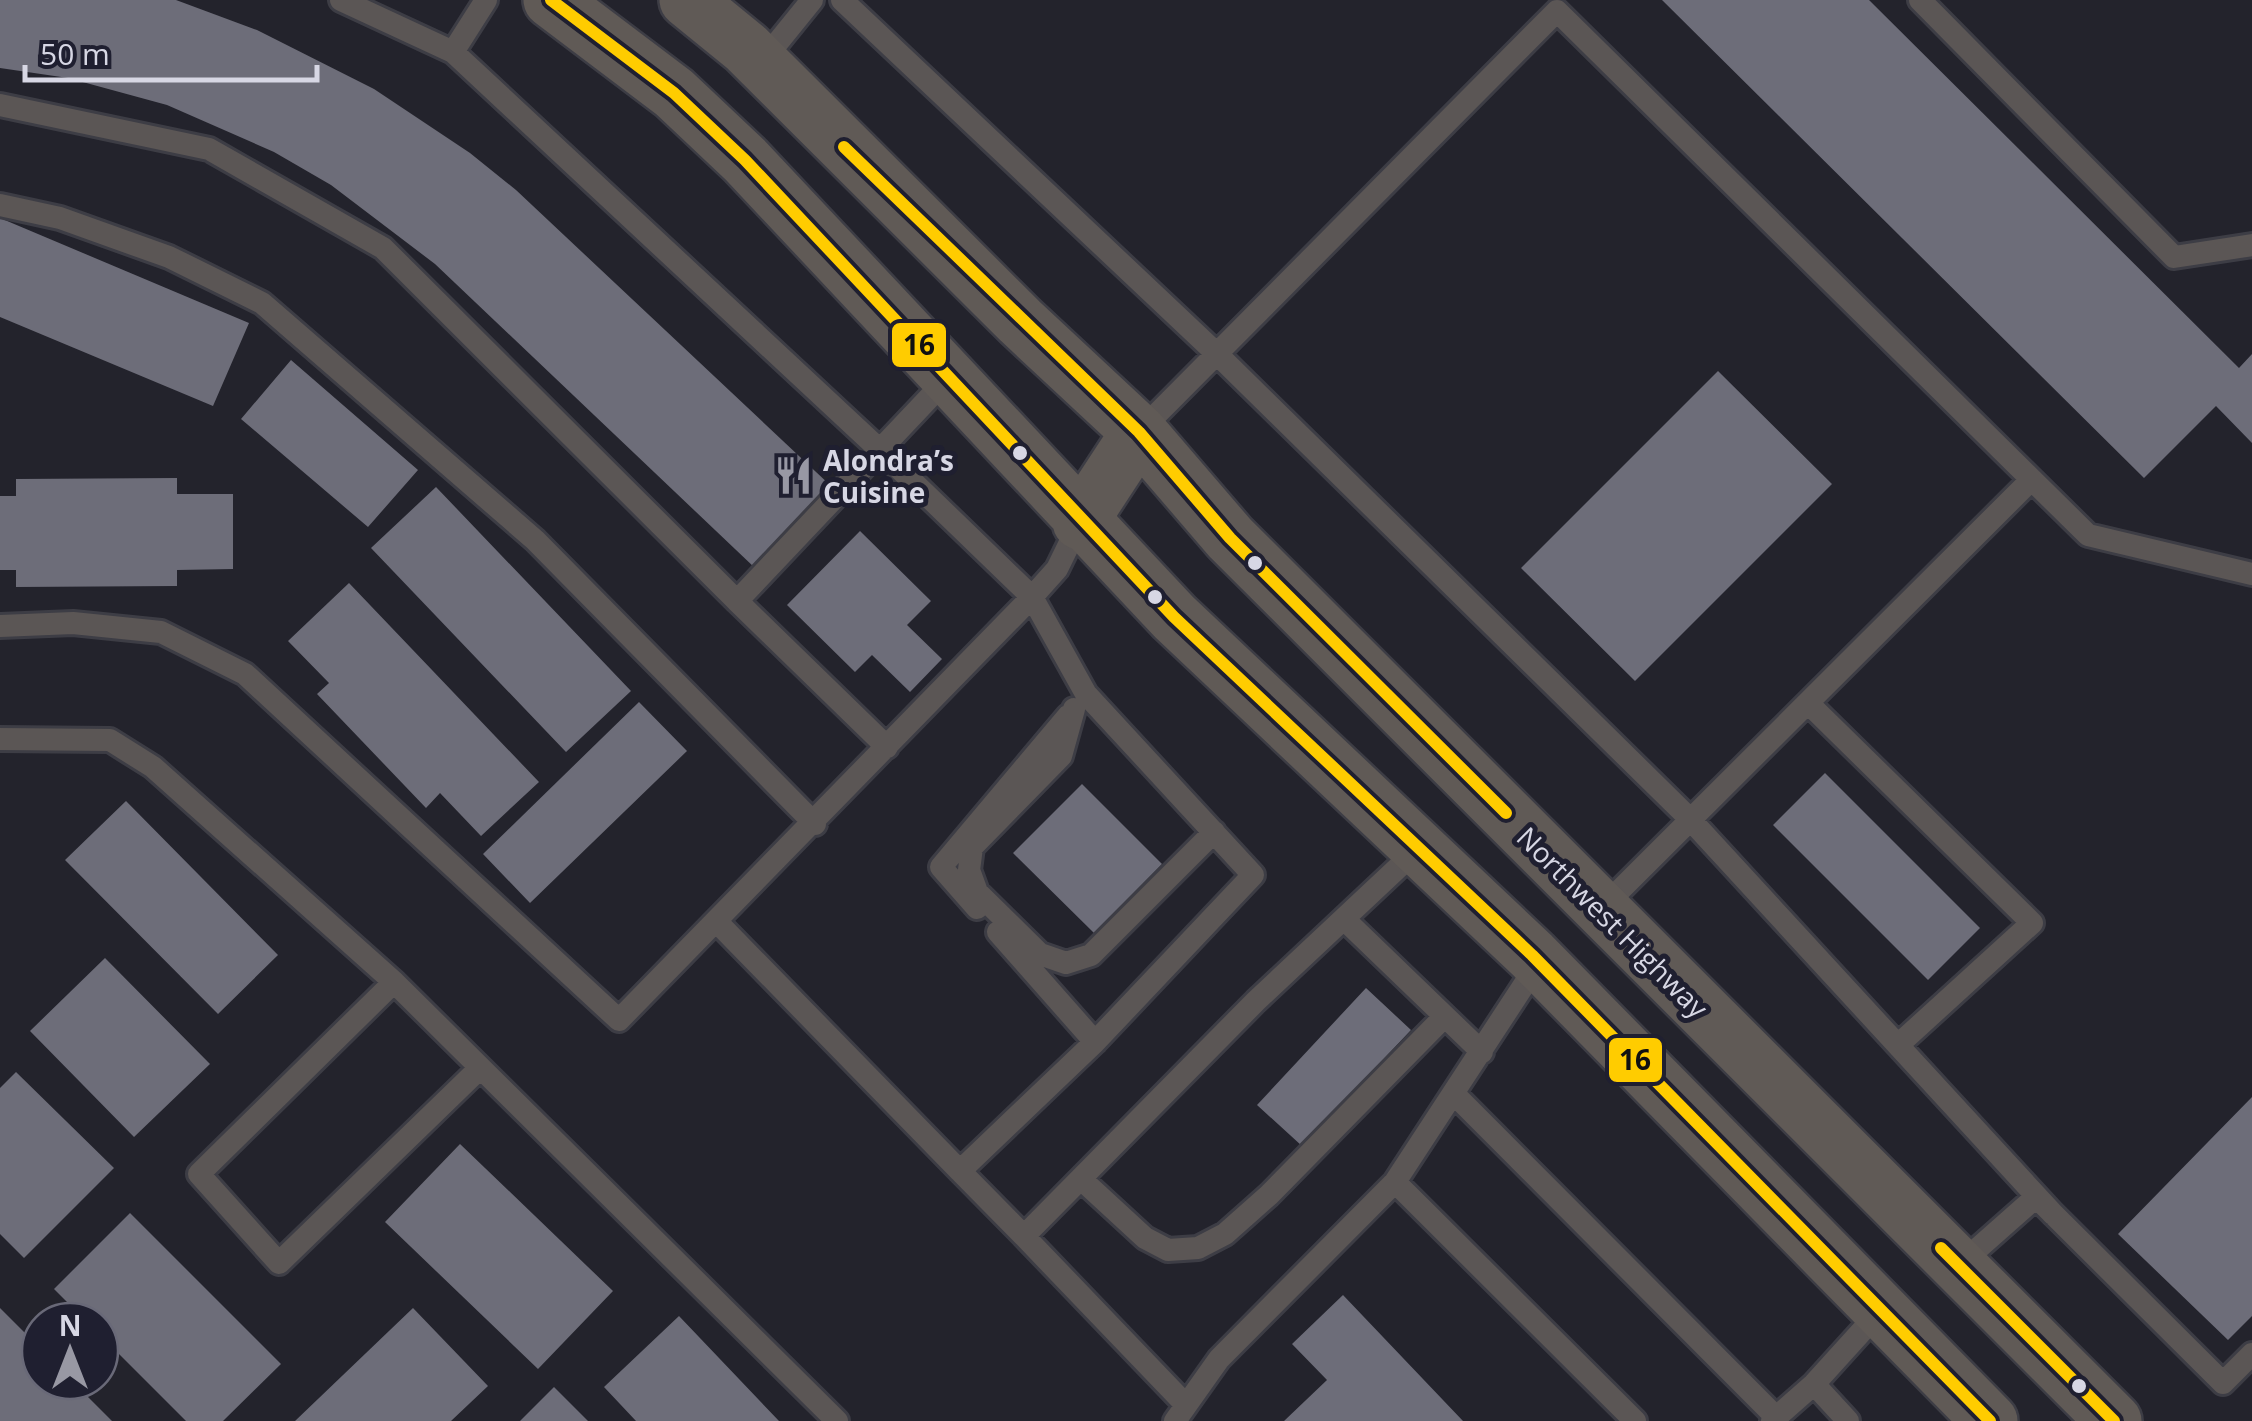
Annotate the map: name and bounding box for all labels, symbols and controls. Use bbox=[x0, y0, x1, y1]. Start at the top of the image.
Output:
scale bar bbox=[25, 20, 318, 82]
text: 50 m bbox=[40, 33, 110, 74]
line badge: 16 bbox=[890, 321, 948, 369]
text: 16 bbox=[903, 325, 935, 363]
place label: Alondra’s Cuisine bbox=[823, 441, 954, 511]
unlabelled marker bbox=[1010, 443, 1030, 463]
restaurant icon: Alondra’s Cuisine bbox=[772, 455, 814, 497]
unlabelled marker bbox=[1245, 553, 1265, 573]
unlabelled marker bbox=[1145, 587, 1165, 607]
street label: Northwest Highway bbox=[1509, 818, 1718, 1027]
line badge: 16 bbox=[1607, 1036, 1664, 1084]
text: 16 bbox=[1619, 1040, 1651, 1078]
north arrow bbox=[20, 1301, 120, 1401]
text: N bbox=[59, 1306, 81, 1344]
unlabelled marker bbox=[2069, 1376, 2089, 1396]

